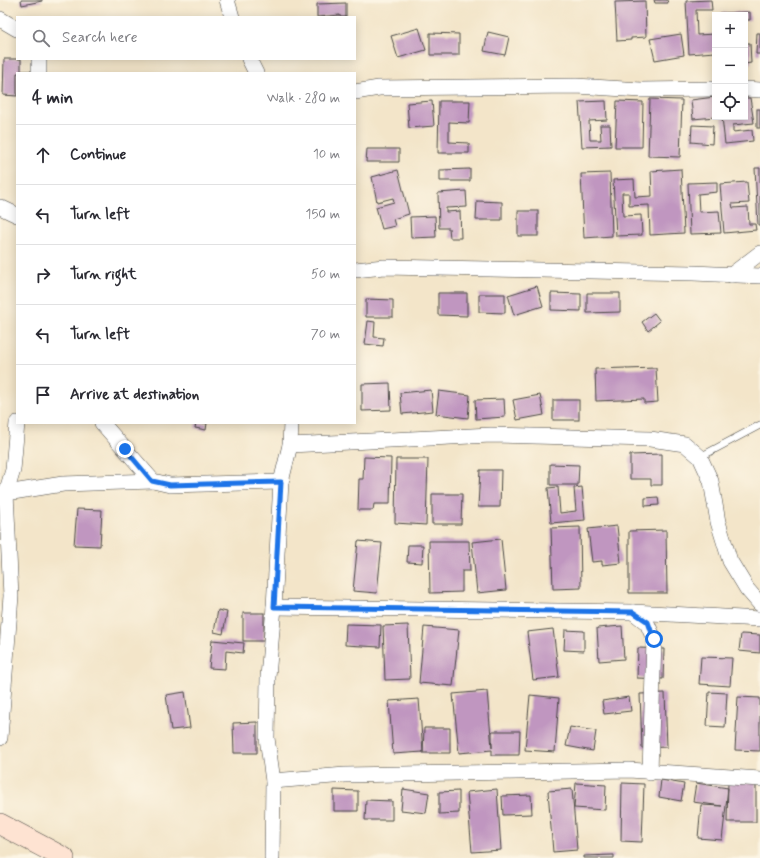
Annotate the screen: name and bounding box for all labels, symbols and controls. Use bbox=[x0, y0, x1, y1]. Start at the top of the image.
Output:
map controls bbox=[712, 12, 748, 120]
button: + bbox=[712, 12, 748, 48]
search box bbox=[16, 16, 356, 60]
icon: search bbox=[30, 27, 52, 49]
text: Search here bbox=[62, 28, 138, 48]
button: − bbox=[712, 48, 748, 84]
button: locate bbox=[712, 84, 748, 120]
text: 4 min bbox=[32, 87, 73, 109]
text: Walk · 280 m bbox=[267, 90, 340, 107]
icon: ahead bbox=[32, 144, 54, 166]
text: Continue bbox=[70, 145, 126, 165]
text: 10 m bbox=[313, 146, 340, 163]
icon: left bbox=[32, 204, 54, 226]
text: Turn left bbox=[70, 205, 130, 225]
text: 150 m bbox=[306, 206, 340, 223]
icon: right bbox=[32, 264, 54, 286]
text: Turn right bbox=[70, 265, 137, 285]
text: 50 m bbox=[311, 266, 340, 283]
icon: left bbox=[32, 324, 54, 346]
text: Turn left bbox=[70, 325, 130, 345]
text: 70 m bbox=[311, 326, 340, 343]
icon: arrive bbox=[32, 384, 54, 406]
text: Arrive at destination bbox=[70, 385, 199, 405]
route end bbox=[116, 440, 134, 458]
route start bbox=[645, 630, 663, 648]

